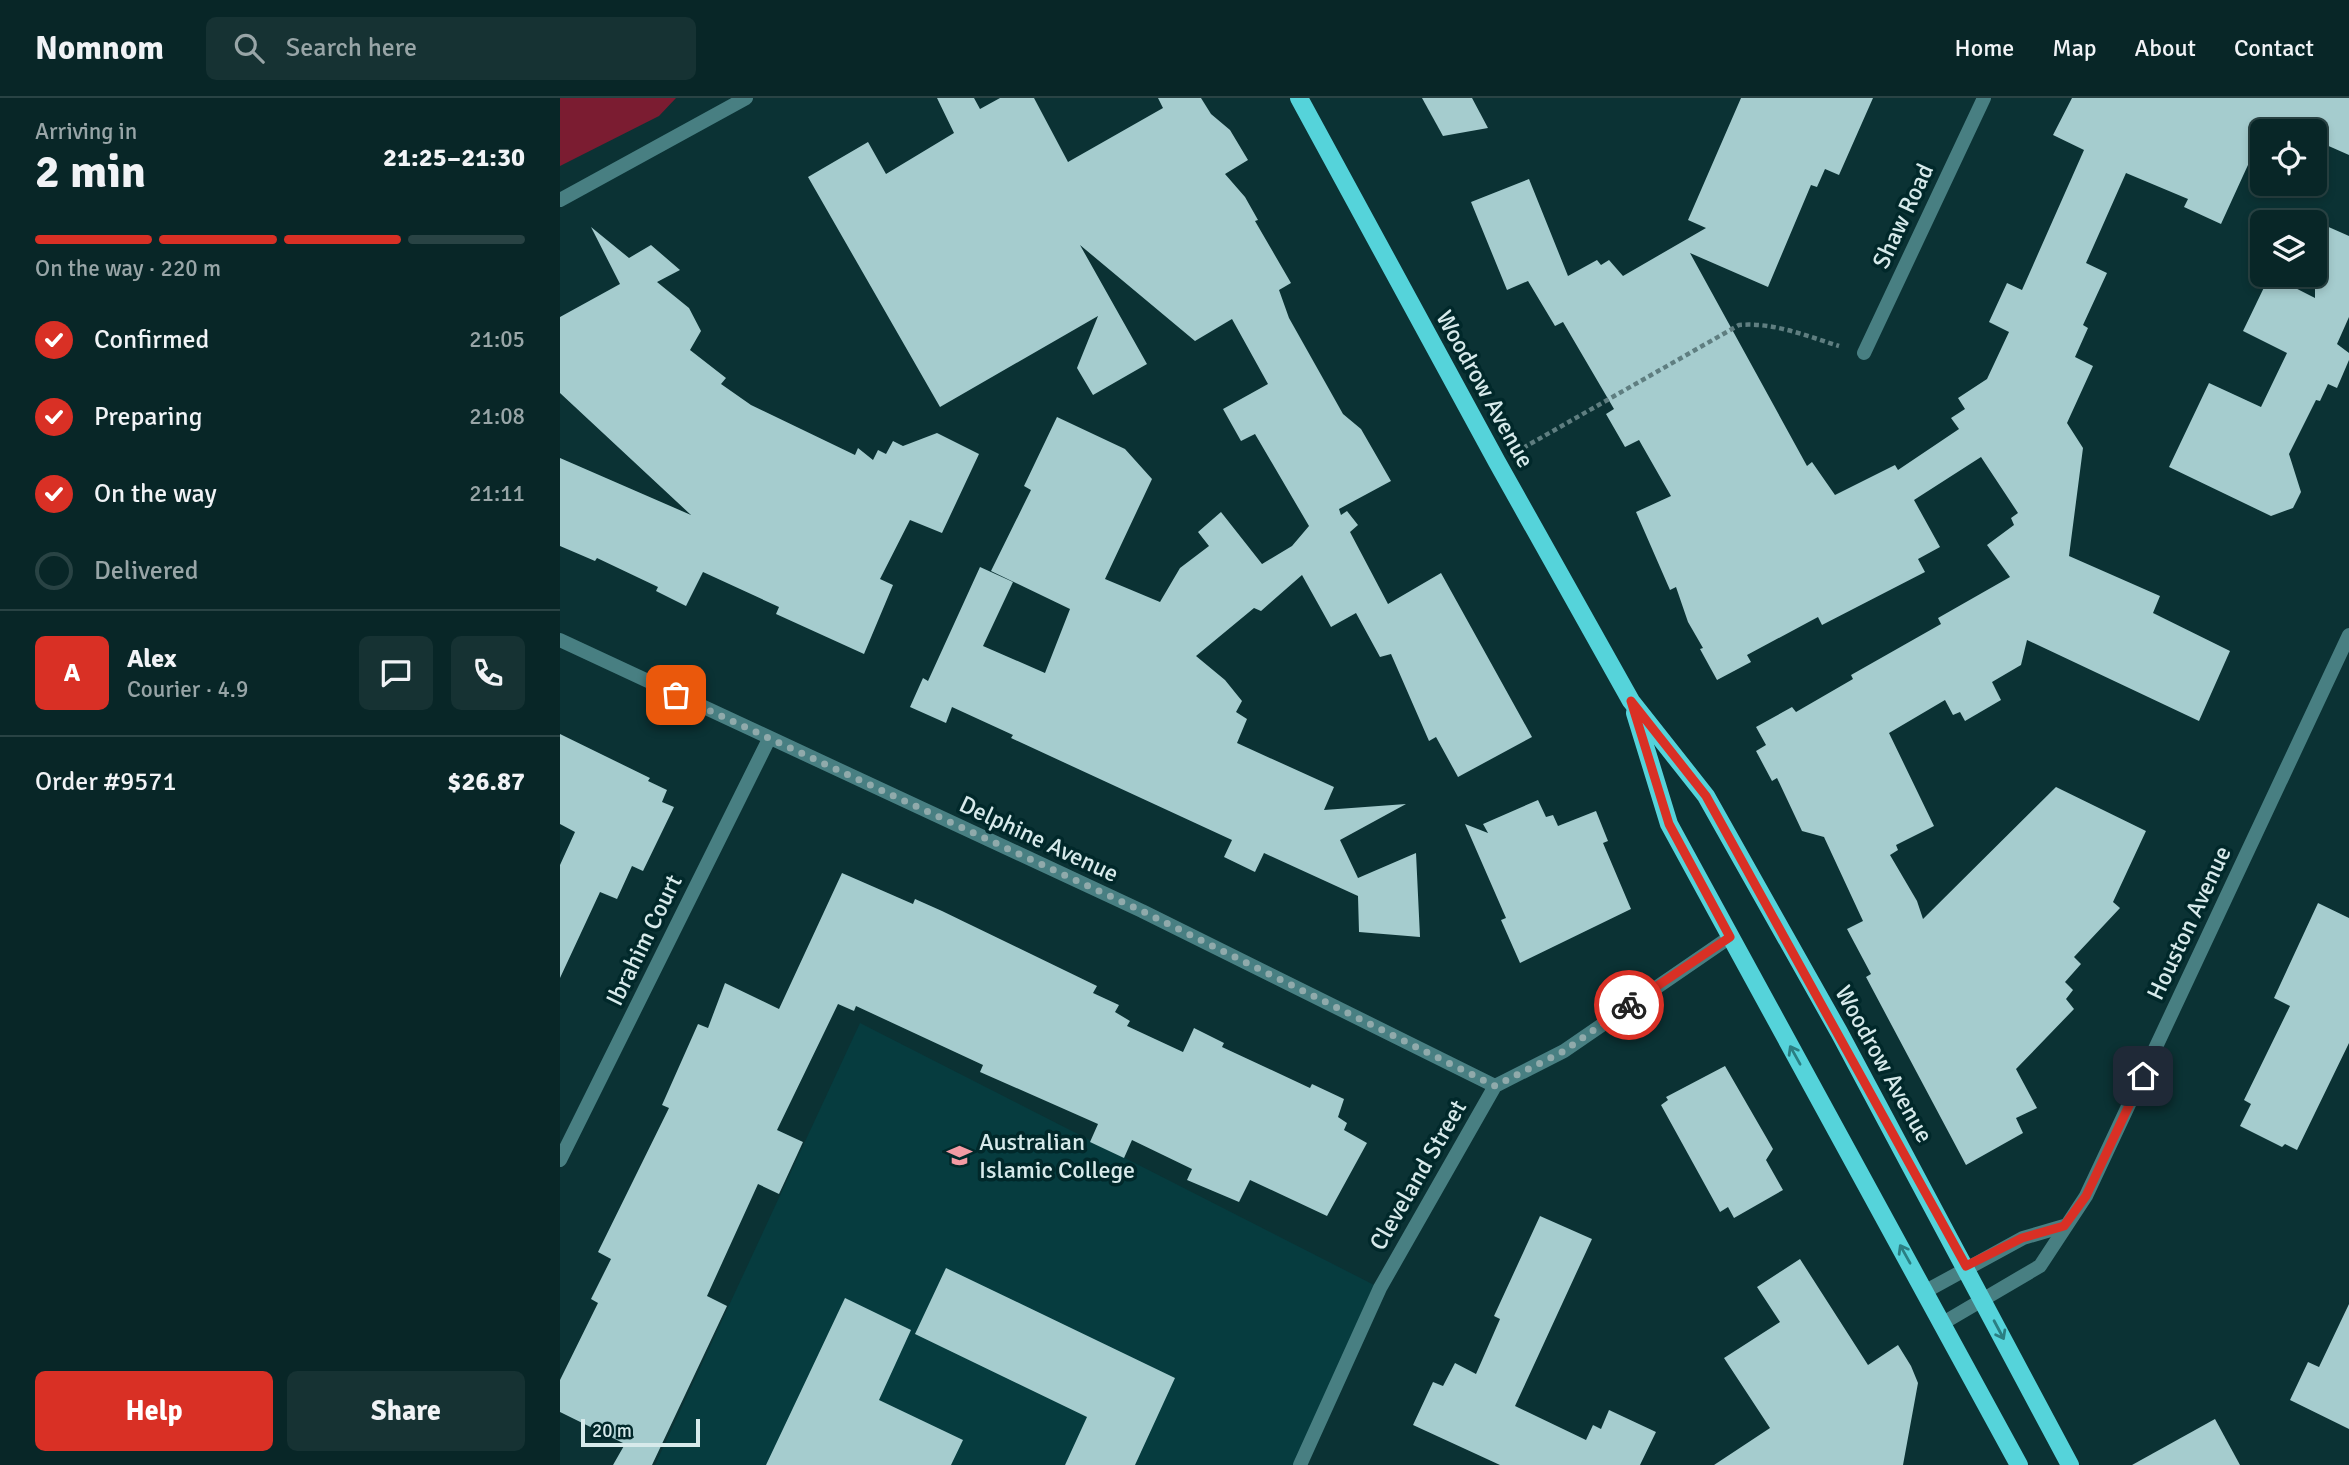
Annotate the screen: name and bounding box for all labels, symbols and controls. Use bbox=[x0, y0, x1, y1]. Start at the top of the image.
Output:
search box bbox=[206, 17, 696, 80]
text: Nomnom bbox=[35, 28, 164, 69]
icon: search bbox=[230, 29, 268, 67]
text: Search here bbox=[286, 32, 417, 64]
text: Home bbox=[1954, 33, 2014, 63]
text: Map bbox=[2052, 33, 2097, 63]
text: About bbox=[2135, 33, 2196, 63]
text: Contact bbox=[2234, 33, 2314, 63]
text: Arriving in bbox=[35, 117, 137, 146]
map controls bbox=[2250, 119, 2327, 287]
button: locate bbox=[2250, 119, 2327, 196]
text: 21:25–21:30 bbox=[383, 142, 525, 174]
text: 2 min bbox=[35, 144, 146, 200]
street label: Shaw Road bbox=[1866, 159, 1940, 273]
button: layers bbox=[2250, 210, 2327, 287]
text: On the way · 220 m bbox=[35, 254, 221, 283]
street label: Woodrow Avenue bbox=[1429, 305, 1541, 473]
icon: check bbox=[35, 321, 73, 359]
text: Confirmed bbox=[94, 324, 209, 356]
text: 21:05 bbox=[469, 325, 525, 354]
icon: check bbox=[35, 398, 73, 436]
text: Preparing bbox=[94, 401, 202, 433]
text: 21:08 bbox=[469, 402, 525, 431]
icon: check bbox=[35, 475, 73, 513]
text: On the way bbox=[94, 478, 217, 510]
text: 21:11 bbox=[469, 479, 525, 508]
text: Delivered bbox=[94, 555, 199, 587]
button: chat bbox=[359, 636, 433, 710]
button: phone bbox=[451, 636, 525, 710]
text: Alex bbox=[127, 643, 177, 675]
text: A bbox=[64, 657, 80, 689]
pin bbox=[646, 665, 706, 725]
text: Courier · 4.9 bbox=[127, 675, 248, 704]
icon: bag bbox=[657, 676, 695, 714]
text: Order #9571 bbox=[35, 766, 176, 798]
text: $26.87 bbox=[447, 766, 525, 798]
street label: Delphine Avenue bbox=[955, 789, 1123, 889]
street label: Houston Avenue bbox=[2140, 841, 2238, 1005]
street label: Ibrahim Court bbox=[599, 870, 689, 1010]
courier bbox=[1594, 970, 1664, 1040]
street label: Woodrow Avenue bbox=[1828, 980, 1940, 1148]
icon: bike bbox=[1610, 986, 1648, 1024]
one-way arrow bbox=[1788, 1045, 1801, 1066]
pin bbox=[2113, 1046, 2173, 1106]
icon: home bbox=[2124, 1057, 2162, 1095]
street label: Cleveland Street bbox=[1363, 1095, 1473, 1255]
place label: Australian Islamic College bbox=[979, 1127, 1135, 1185]
school or university icon: Australian Islamic College bbox=[945, 1142, 973, 1170]
one-way arrow bbox=[1898, 1244, 1911, 1265]
one-way arrow bbox=[1993, 1319, 2007, 1340]
button: Help bbox=[35, 1371, 273, 1451]
button: Share bbox=[287, 1371, 525, 1451]
scale bar bbox=[581, 1416, 700, 1448]
text: 20 m bbox=[592, 1419, 632, 1443]

